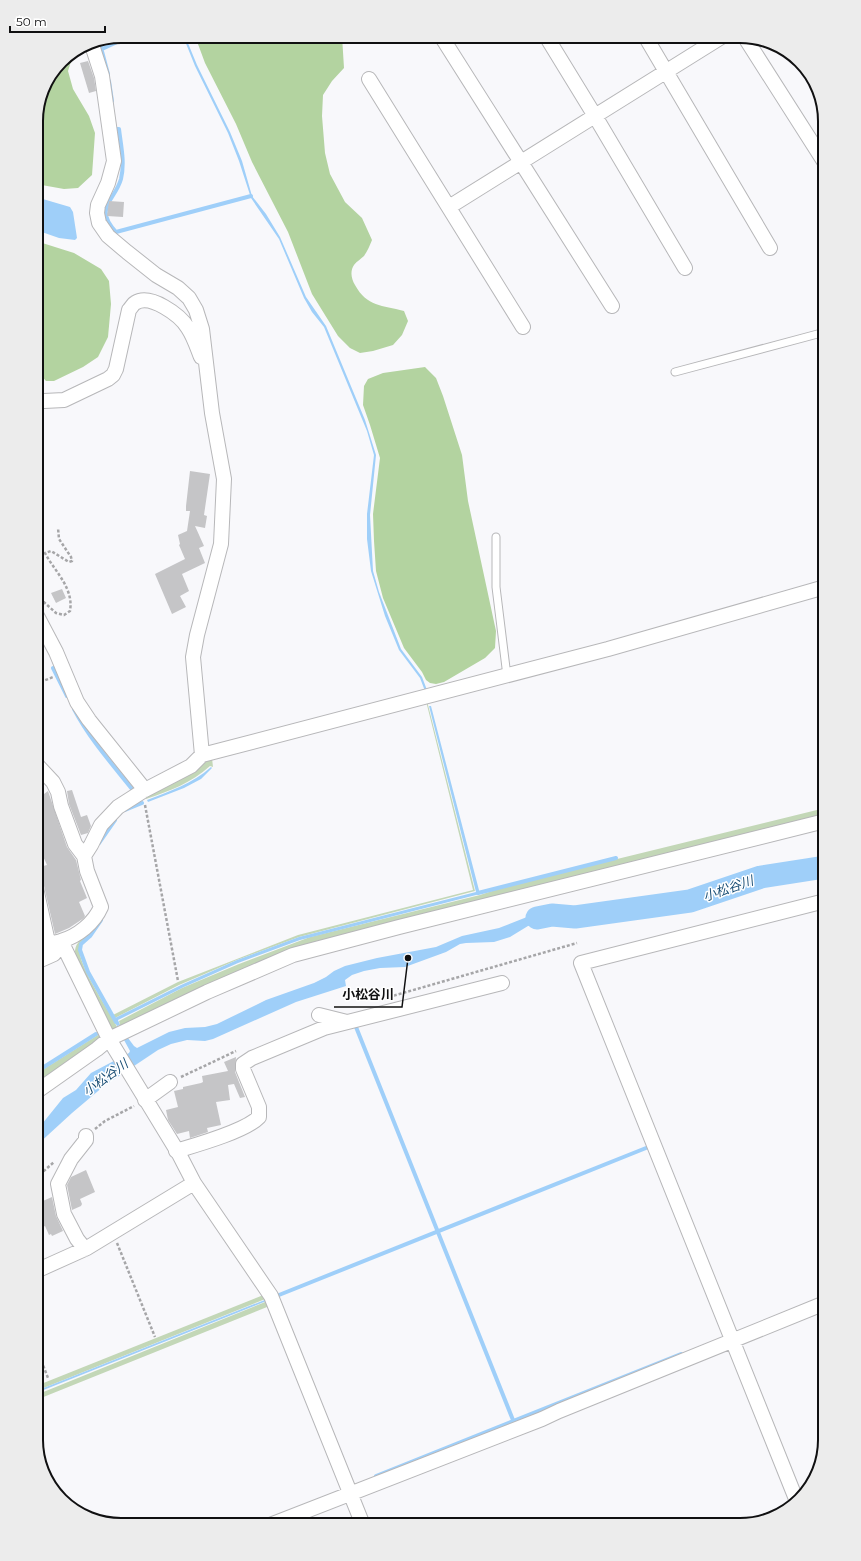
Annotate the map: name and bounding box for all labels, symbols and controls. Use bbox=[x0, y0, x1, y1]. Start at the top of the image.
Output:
scale bar bbox=[10, 8, 105, 34]
text: 50 m bbox=[16, 14, 47, 29]
water label: 小松谷川 bbox=[701, 871, 757, 904]
callout: 小松谷川 bbox=[334, 982, 402, 1007]
text: 小松谷川 bbox=[342, 986, 394, 1002]
water label: 小松谷川 bbox=[79, 1054, 132, 1099]

